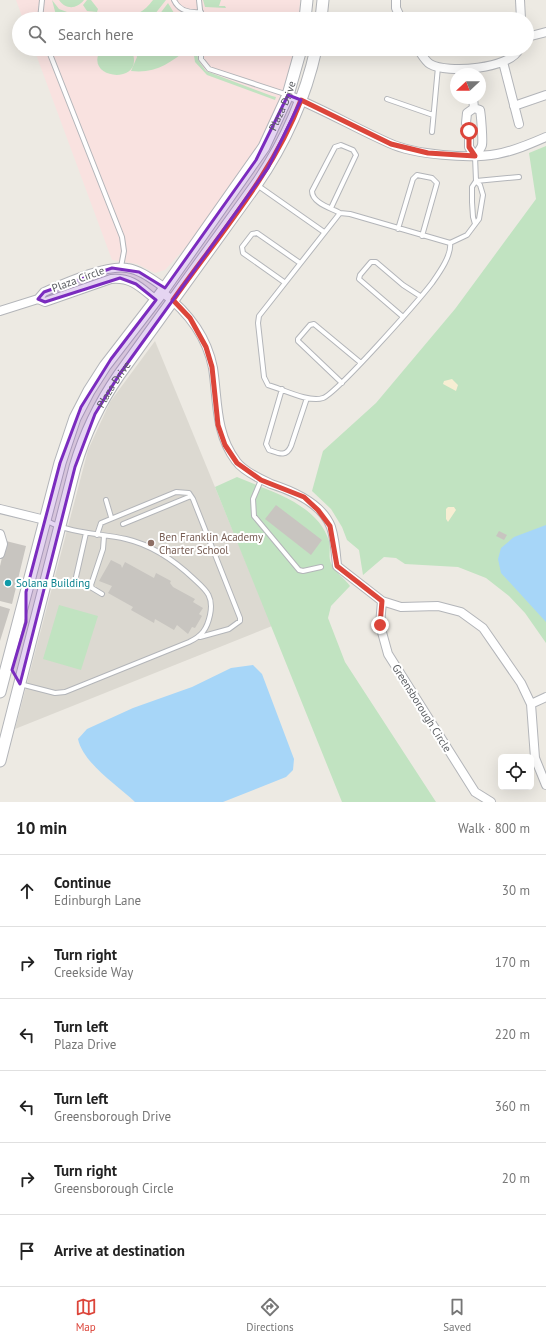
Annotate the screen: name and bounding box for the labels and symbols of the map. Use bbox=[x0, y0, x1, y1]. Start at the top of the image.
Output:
north arrow bbox=[450, 68, 486, 104]
street label: Plaza Drive bbox=[265, 79, 299, 133]
route start bbox=[460, 122, 478, 140]
street label: Plaza Circle bbox=[50, 263, 107, 295]
street label: Plaza Drive bbox=[93, 358, 134, 410]
place label: Ben Franklin Academy Charter School bbox=[159, 530, 264, 557]
marker: Ben Franklin Academy Charter School bbox=[146, 538, 156, 548]
place label: Solana Building bbox=[16, 576, 90, 590]
marker: Solana Building bbox=[3, 578, 13, 588]
route end bbox=[371, 616, 389, 634]
street label: Greensborough Circle bbox=[389, 661, 455, 755]

